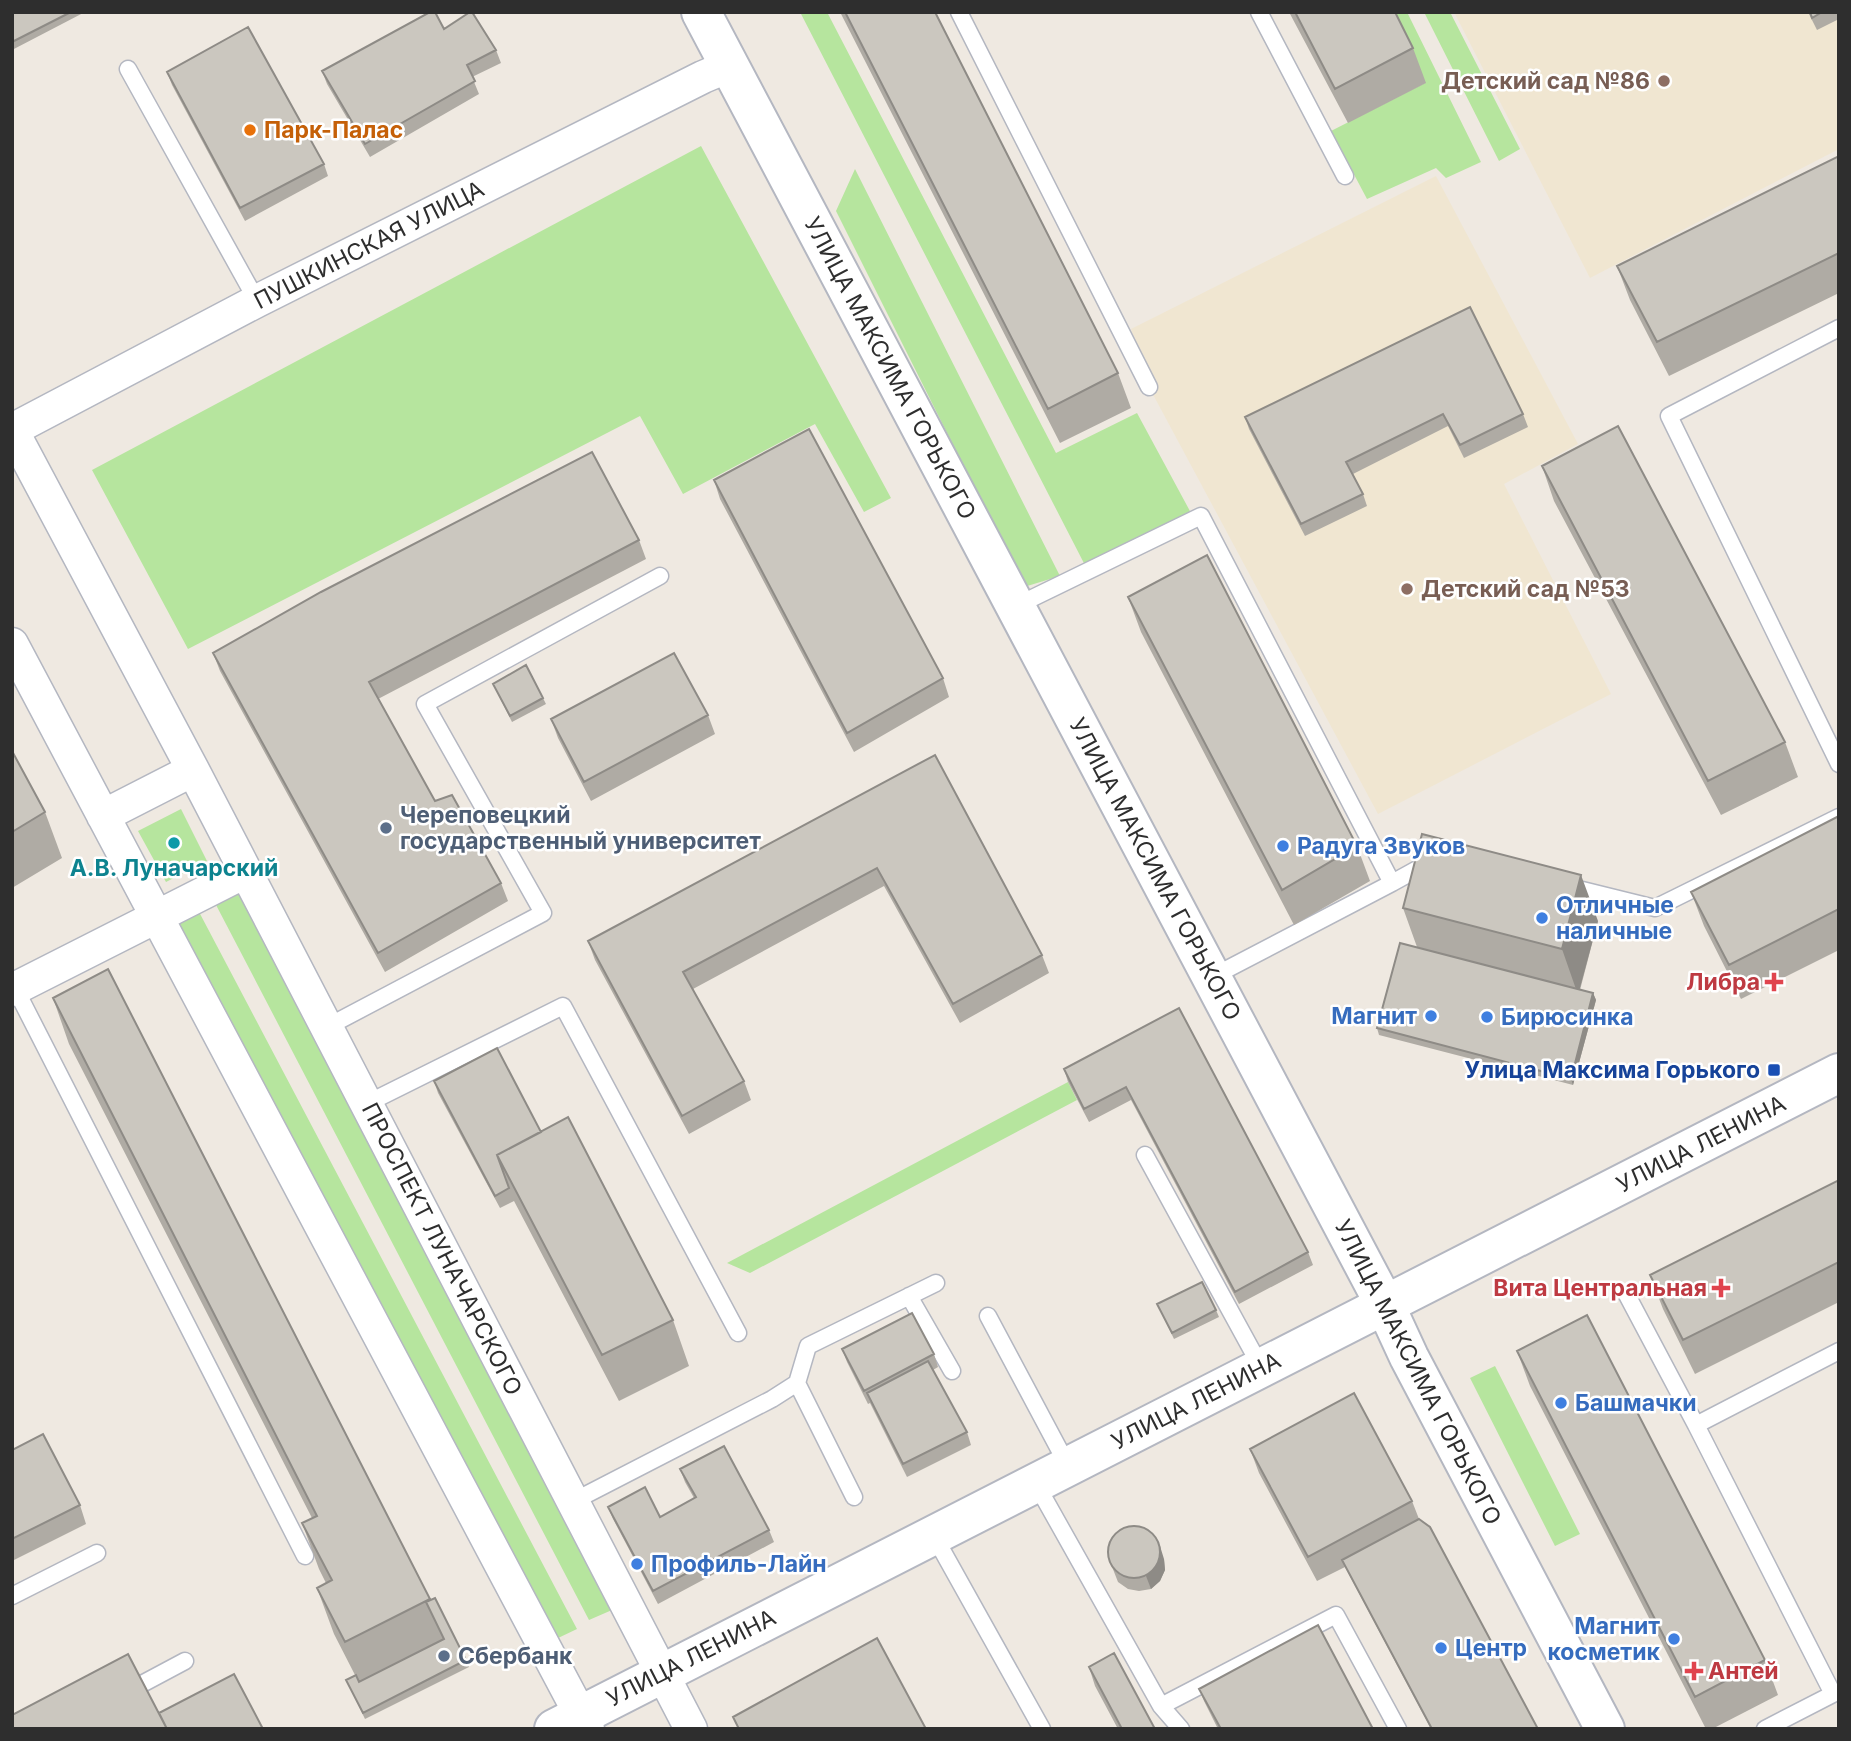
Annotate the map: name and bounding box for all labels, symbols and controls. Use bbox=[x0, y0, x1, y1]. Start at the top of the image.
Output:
place label: Детский сад №86 bbox=[1441, 67, 1650, 95]
marker: Детский сад №86 bbox=[1656, 73, 1672, 89]
place label: Парк-Палас bbox=[264, 116, 403, 144]
marker: Парк-Палас bbox=[242, 122, 258, 138]
street label: ПУШКИНСКАЯ УЛИЦА bbox=[249, 175, 489, 315]
street label: УЛИЦА МАКСИМА ГОРЬКОГО bbox=[798, 212, 982, 524]
place label: Детский сад №53 bbox=[1421, 575, 1630, 603]
marker: Детский сад №53 bbox=[1399, 581, 1415, 597]
street label: УЛИЦА МАКСИМА ГОРЬКОГО bbox=[1063, 713, 1247, 1025]
place label: Череповецкий государственный университет bbox=[400, 801, 761, 855]
marker: Череповецкий государственный университет bbox=[378, 820, 394, 836]
place label: Радуга Звуков bbox=[1297, 832, 1465, 860]
marker: А.В. Луначарский bbox=[166, 835, 182, 851]
marker: Радуга Звуков bbox=[1275, 838, 1291, 854]
place label: А.В. Луначарский bbox=[70, 854, 278, 882]
place label: Отличные наличные bbox=[1556, 891, 1674, 945]
marker: Отличные наличные bbox=[1534, 910, 1550, 926]
place label: Либра bbox=[1686, 968, 1760, 996]
marker: Либра bbox=[1766, 974, 1782, 990]
place label: Магнит bbox=[1331, 1002, 1417, 1030]
place label: Бирюсинка bbox=[1501, 1003, 1634, 1031]
marker: Магнит bbox=[1423, 1008, 1439, 1024]
marker: Бирюсинка bbox=[1479, 1009, 1495, 1025]
place label: Улица Максима Горького bbox=[1464, 1056, 1760, 1084]
marker: Улица Максима Горького bbox=[1766, 1062, 1782, 1078]
street label: УЛИЦА ЛЕНИНА bbox=[1612, 1089, 1790, 1199]
street label: ПРОСПЕКТ ЛУНАЧАРСКОГО bbox=[356, 1098, 528, 1400]
street label: УЛИЦА МАКСИМА ГОРЬКОГО bbox=[1329, 1215, 1507, 1529]
place label: Вита Центральная bbox=[1493, 1274, 1707, 1302]
marker: Вита Центральная bbox=[1713, 1280, 1729, 1296]
street label: УЛИЦА ЛЕНИНА bbox=[1107, 1346, 1285, 1456]
place label: Башмачки bbox=[1575, 1389, 1697, 1417]
marker: Башмачки bbox=[1553, 1395, 1569, 1411]
place label: Профиль-Лайн bbox=[651, 1550, 827, 1578]
marker: Профиль-Лайн bbox=[629, 1556, 645, 1572]
street label: УЛИЦА ЛЕНИНА bbox=[602, 1603, 780, 1713]
place label: Магнит косметик bbox=[1547, 1612, 1661, 1666]
marker: Магнит косметик bbox=[1666, 1631, 1682, 1647]
place label: Центр bbox=[1455, 1634, 1527, 1662]
marker: Центр bbox=[1433, 1640, 1449, 1656]
place label: Сбербанк bbox=[458, 1642, 573, 1670]
marker: Сбербанк bbox=[436, 1648, 452, 1664]
place label: Антей bbox=[1708, 1657, 1779, 1685]
marker: Антей bbox=[1686, 1663, 1702, 1679]

